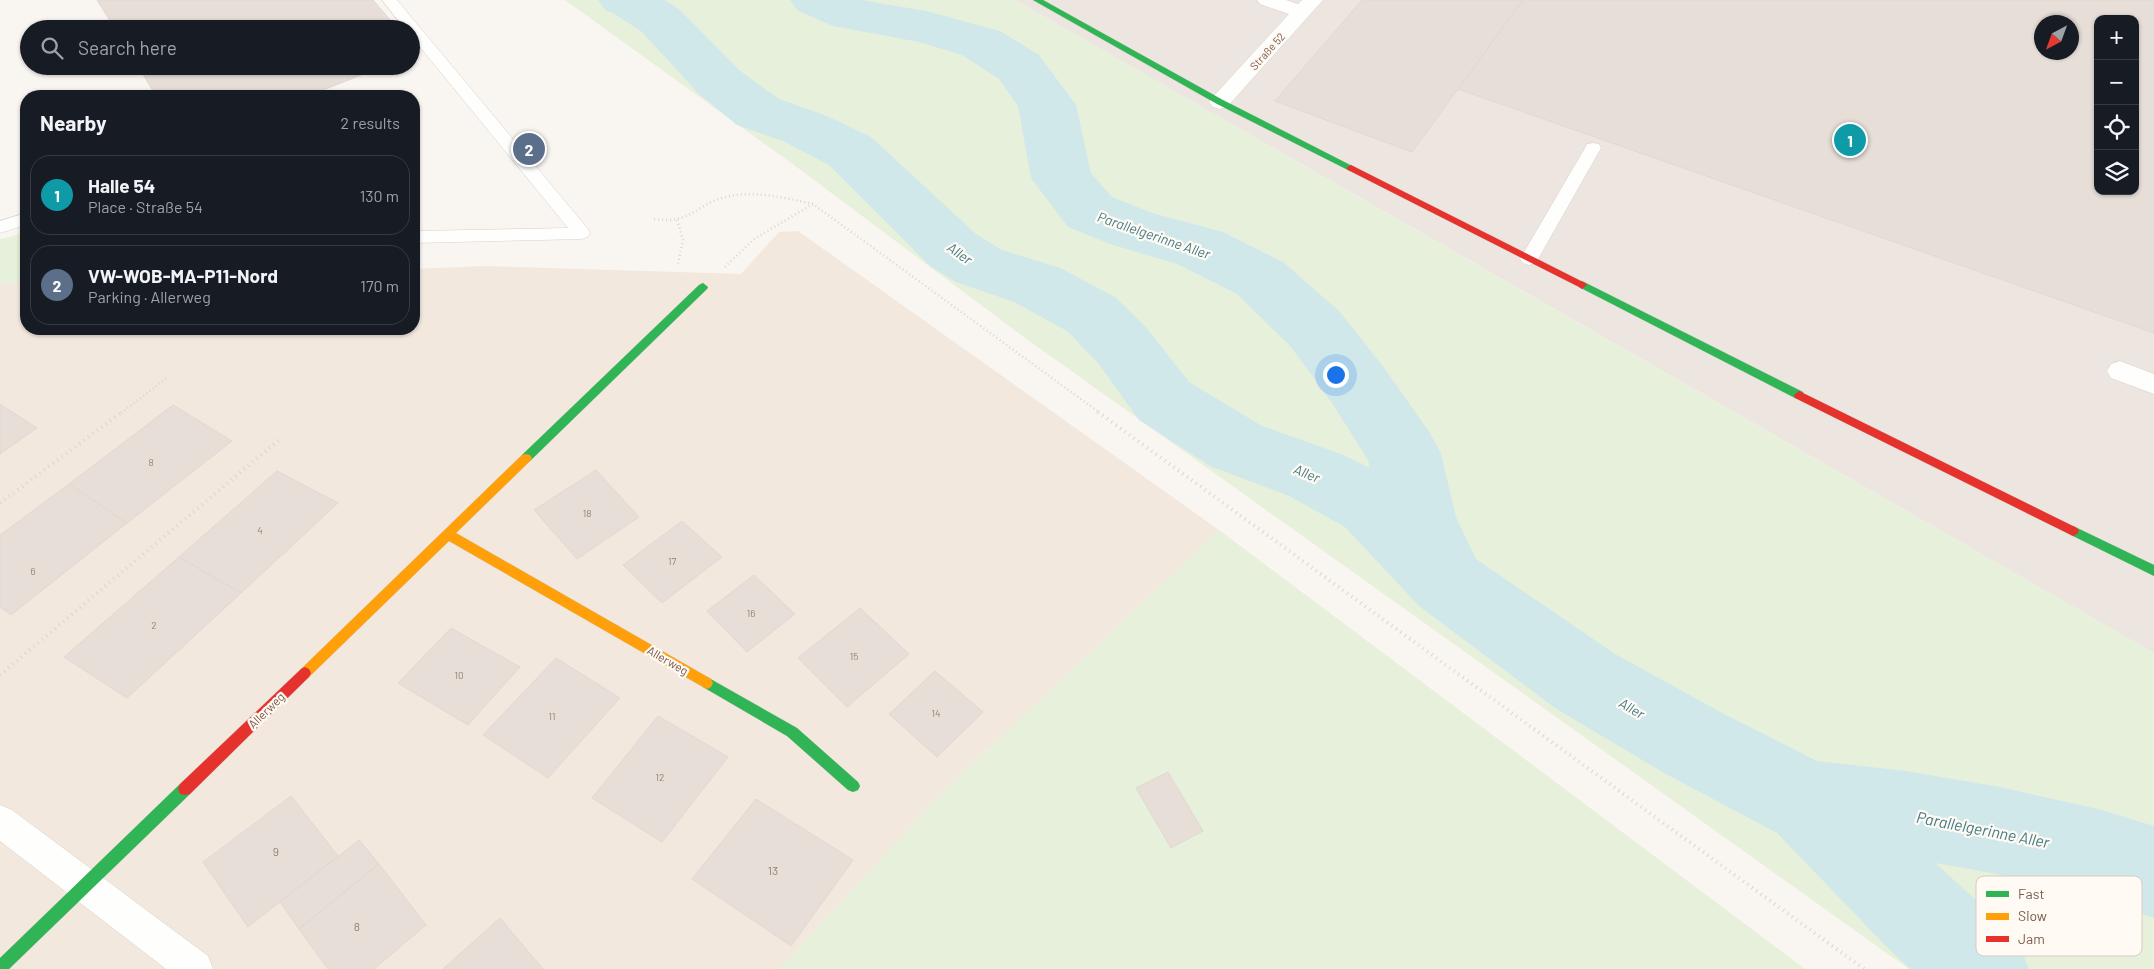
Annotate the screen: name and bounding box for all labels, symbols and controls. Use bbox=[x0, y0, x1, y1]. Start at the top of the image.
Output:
north arrow bbox=[2034, 15, 2079, 60]
map controls bbox=[2094, 15, 2139, 195]
button: + bbox=[2094, 15, 2139, 60]
search box bbox=[20, 20, 420, 75]
street label: Straße 52 bbox=[1247, 30, 1287, 72]
icon: search bbox=[38, 34, 66, 62]
text: Search here bbox=[78, 36, 177, 59]
button: − bbox=[2094, 60, 2139, 105]
button: locate bbox=[2094, 105, 2139, 150]
text: Nearby bbox=[40, 110, 106, 135]
text: 2 results bbox=[341, 113, 400, 132]
pin: 1 bbox=[1834, 121, 1866, 159]
pin: 2 bbox=[513, 130, 545, 168]
button: layers bbox=[2094, 150, 2139, 195]
text: Halle 54 bbox=[88, 174, 155, 197]
text: 1 bbox=[54, 186, 60, 205]
text: 130 m bbox=[360, 186, 399, 205]
text: Place · Straße 54 bbox=[88, 197, 203, 216]
water label: Parallelgerinne Aller bbox=[1095, 208, 1214, 263]
water label: Aller bbox=[944, 238, 977, 268]
text: VW-WOB-MA-P11-Nord bbox=[88, 264, 278, 287]
text: 2 bbox=[53, 276, 61, 295]
text: 170 m bbox=[360, 276, 399, 295]
text: Parking · Allerweg bbox=[88, 287, 211, 306]
your location bbox=[1323, 362, 1349, 388]
house number: 8 bbox=[148, 456, 154, 468]
water label: Aller bbox=[1291, 460, 1324, 486]
house number: 18 bbox=[583, 507, 591, 519]
house number: 4 bbox=[257, 524, 263, 536]
house number: 17 bbox=[668, 555, 676, 567]
house number: 6 bbox=[30, 565, 36, 577]
house number: 16 bbox=[747, 607, 755, 619]
house number: 2 bbox=[151, 619, 157, 631]
street label: Allerweg bbox=[645, 643, 691, 677]
house number: 15 bbox=[850, 650, 858, 662]
house number: 10 bbox=[454, 669, 464, 681]
street label: Allerweg bbox=[245, 689, 287, 731]
water label: Aller bbox=[1616, 694, 1649, 723]
house number: 14 bbox=[931, 707, 941, 719]
house number: 11 bbox=[548, 710, 556, 722]
house number: 12 bbox=[656, 771, 664, 783]
water label: Parallelgerinne Aller bbox=[1915, 807, 2052, 851]
house number: 9 bbox=[273, 844, 279, 858]
house number: 13 bbox=[768, 863, 778, 877]
legend bbox=[1976, 876, 2142, 956]
text: Fast bbox=[2018, 885, 2044, 902]
text: Slow bbox=[2018, 907, 2047, 924]
house number: 8 bbox=[354, 919, 360, 933]
text: Jam bbox=[2018, 930, 2045, 947]

